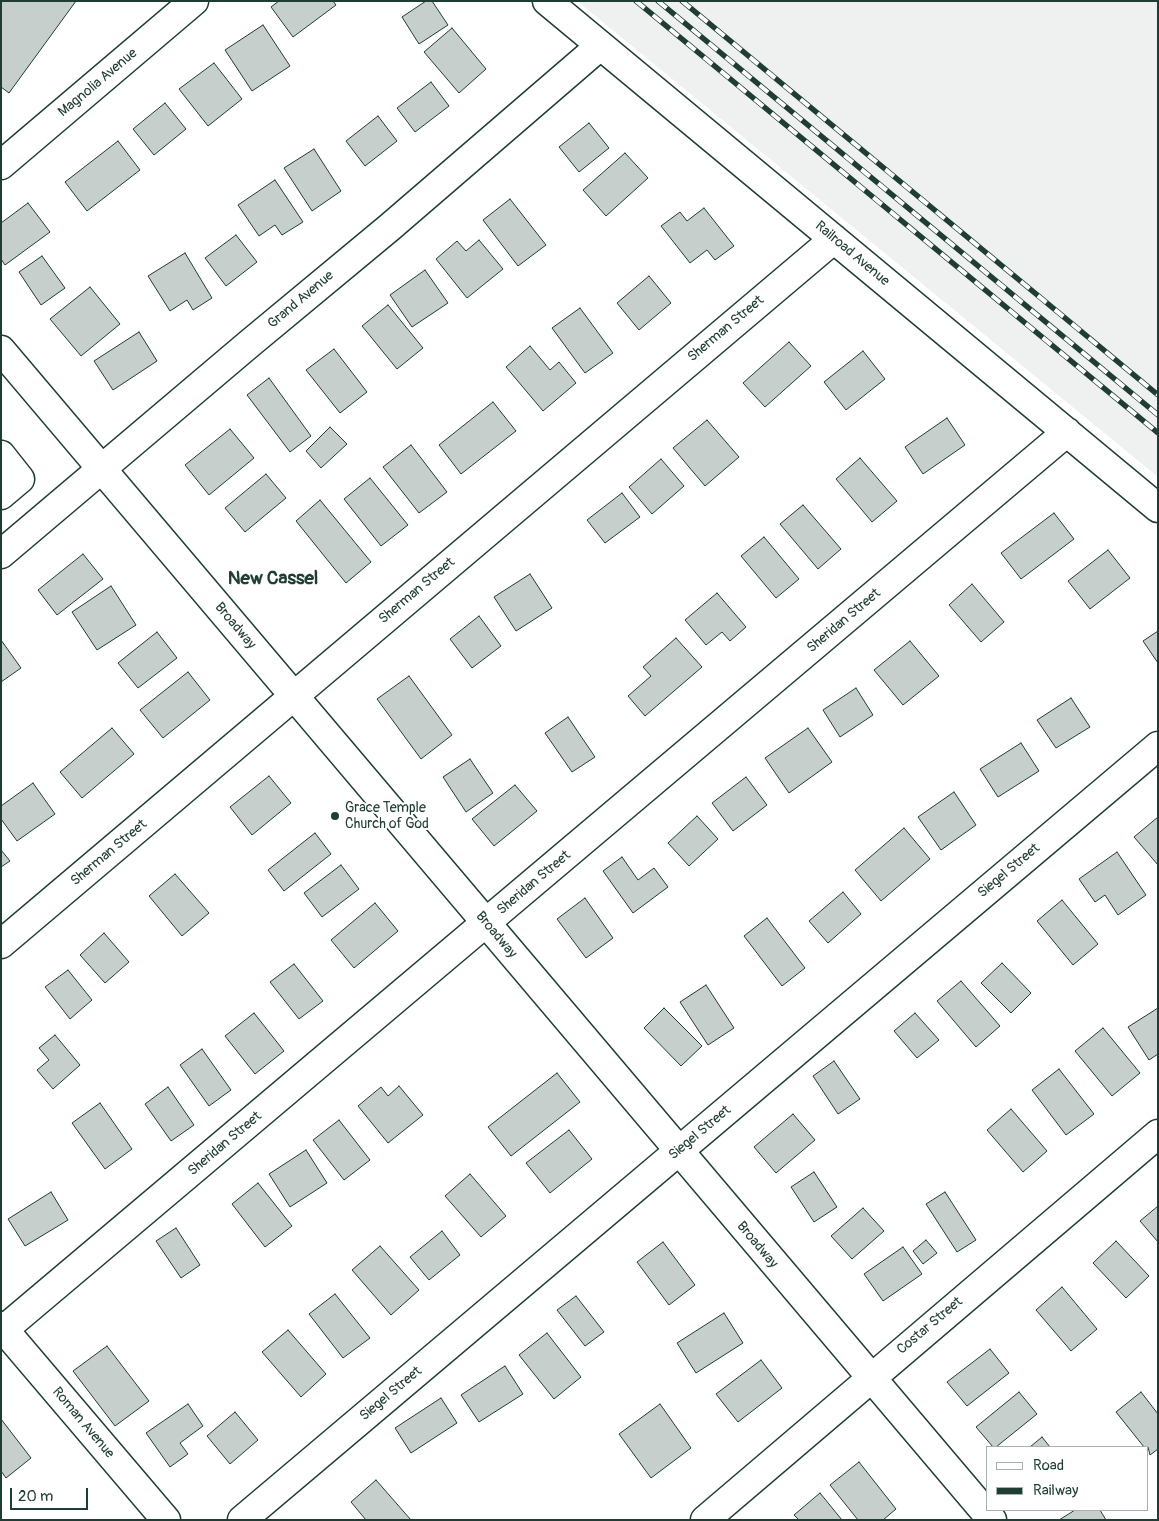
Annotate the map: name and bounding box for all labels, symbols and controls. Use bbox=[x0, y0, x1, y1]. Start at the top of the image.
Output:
street label: Magnolia Avenue bbox=[55, 45, 141, 121]
street label: Railroad Avenue bbox=[811, 218, 893, 290]
street label: Grand Avenue bbox=[264, 267, 338, 333]
street label: Sherman Street bbox=[685, 292, 767, 366]
street label: Sherman Street bbox=[376, 554, 458, 628]
district label: New Cassel bbox=[228, 568, 318, 590]
street label: Sheridan Street bbox=[804, 585, 884, 657]
street label: Broadway bbox=[211, 599, 259, 653]
place label: Grace Temple Church of God bbox=[345, 800, 429, 832]
marker: Grace Temple Church of God bbox=[329, 810, 341, 822]
street label: Sherman Street bbox=[68, 816, 150, 890]
street label: Siegel Street bbox=[975, 840, 1043, 902]
street label: Sheridan Street bbox=[494, 847, 574, 919]
street label: Broadway bbox=[472, 908, 520, 962]
street label: Siegel Street bbox=[666, 1102, 734, 1164]
street label: Sheridan Street bbox=[185, 1108, 265, 1180]
street label: Broadway bbox=[733, 1218, 781, 1272]
street label: Costar Street bbox=[894, 1294, 966, 1358]
street label: Siegel Street bbox=[357, 1363, 425, 1425]
street label: Roman Avenue bbox=[48, 1384, 118, 1462]
legend bbox=[986, 1446, 1149, 1511]
text: Road bbox=[1033, 1456, 1064, 1475]
scale bar bbox=[12, 1478, 90, 1510]
text: Railway bbox=[1033, 1481, 1078, 1500]
text: 20 m bbox=[18, 1487, 53, 1506]

